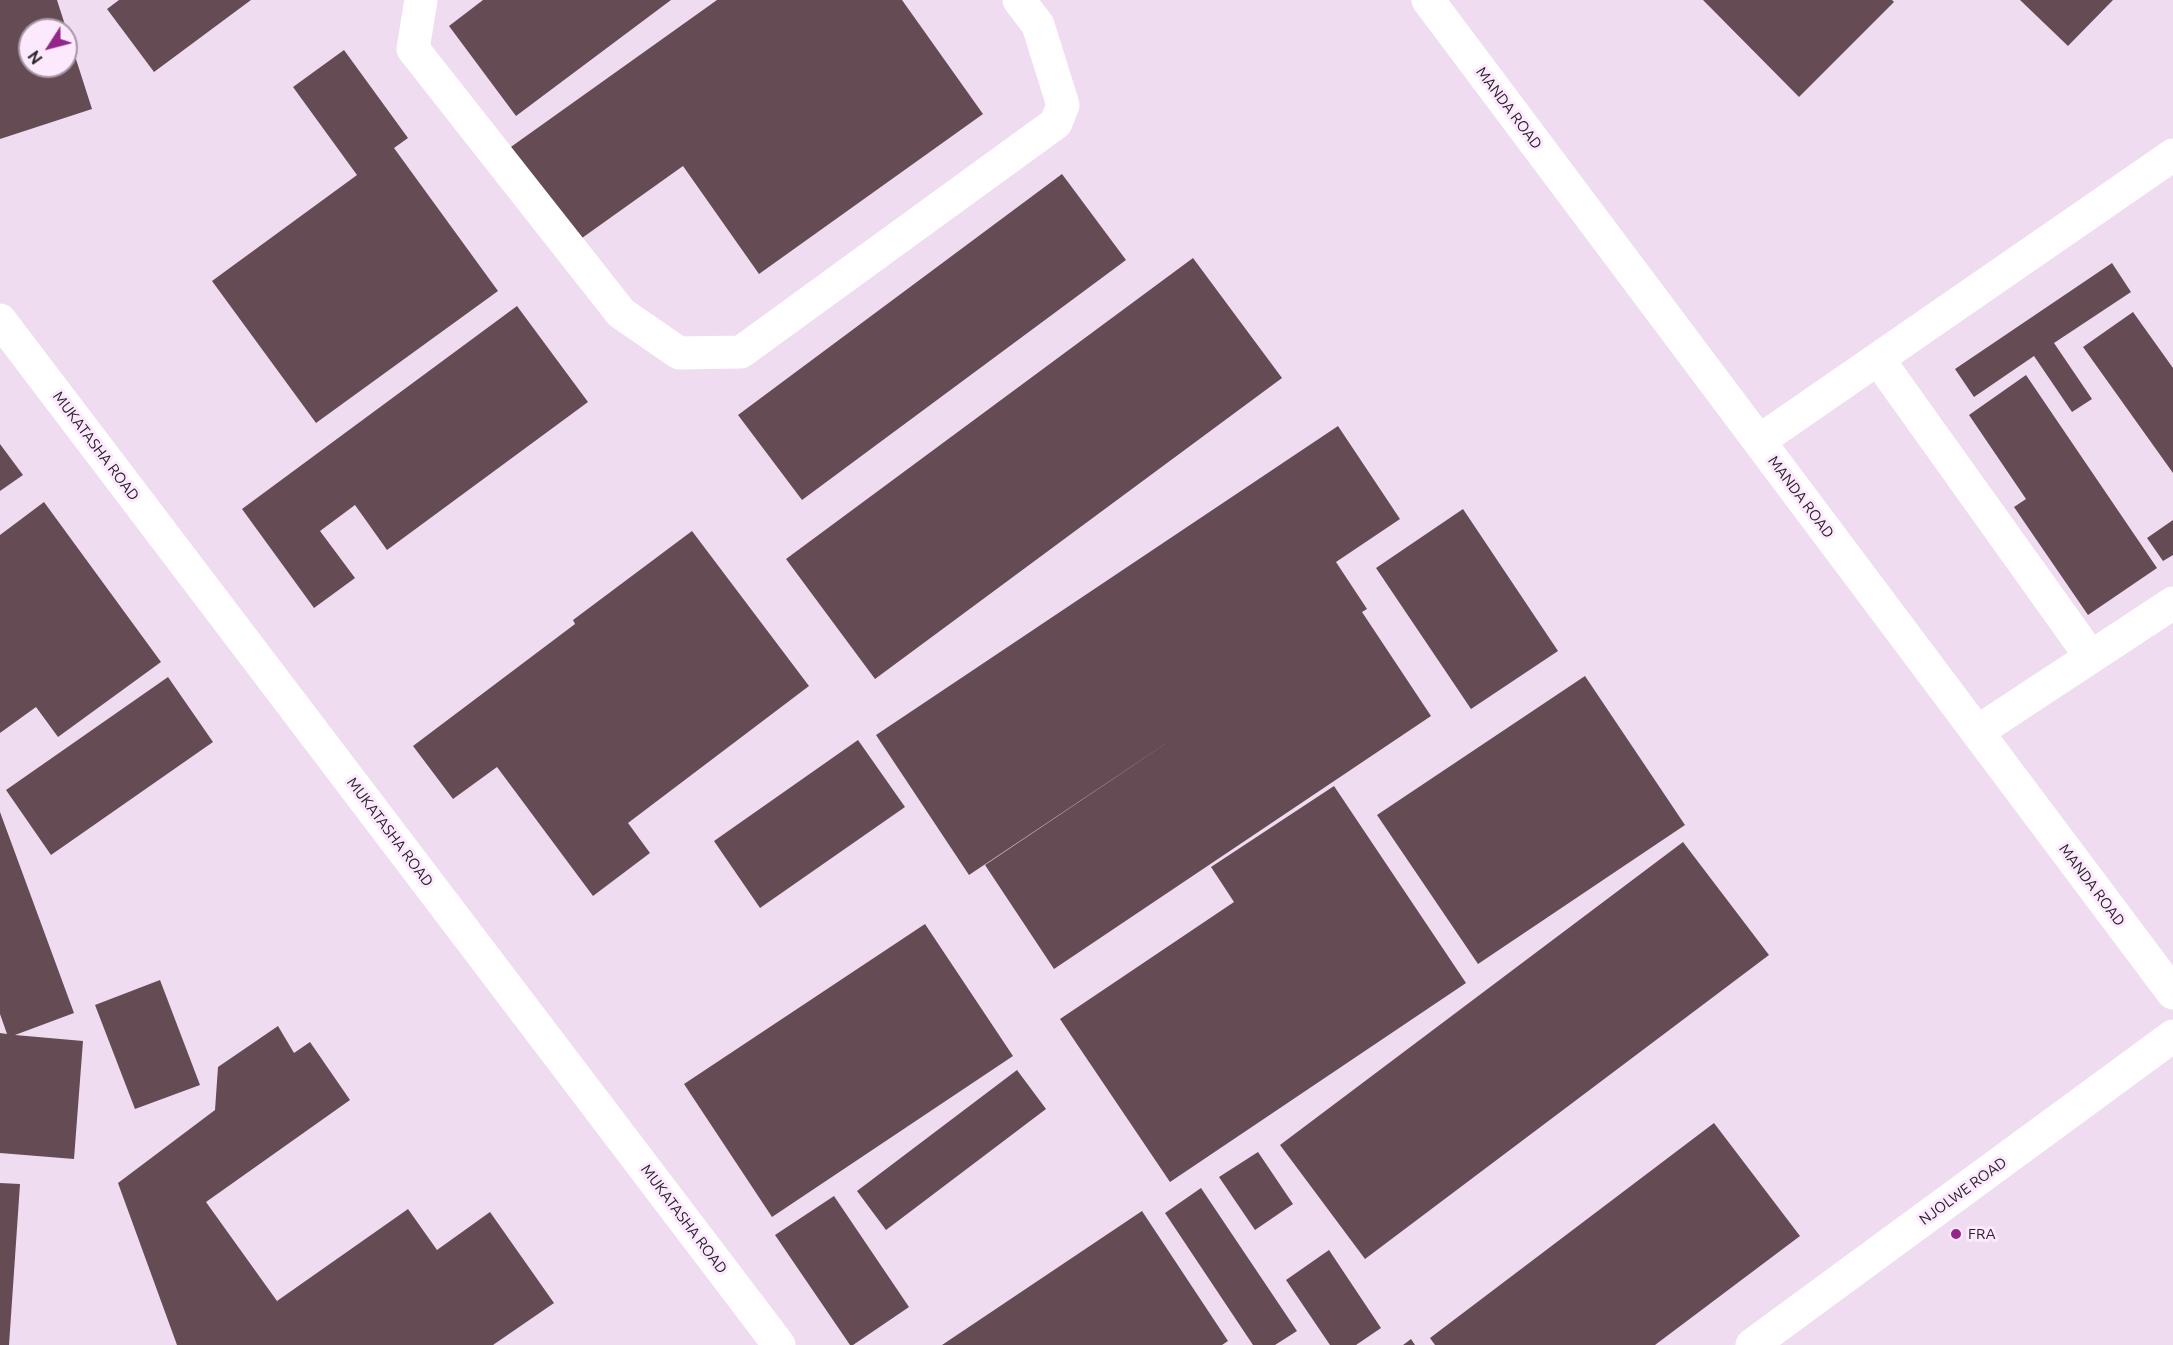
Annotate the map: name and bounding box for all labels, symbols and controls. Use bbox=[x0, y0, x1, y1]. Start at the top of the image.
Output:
north arrow bbox=[18, 18, 78, 78]
text: N bbox=[24, 47, 46, 68]
street label: MANDA ROAD bbox=[1472, 63, 1546, 153]
street label: MUKATASHA ROAD bbox=[49, 388, 143, 504]
street label: MANDA ROAD bbox=[1764, 452, 1838, 542]
street label: MUKATASHA ROAD bbox=[343, 774, 437, 890]
street label: MANDA ROAD bbox=[2055, 840, 2129, 930]
street label: NJOLWE ROAD bbox=[1916, 1153, 2010, 1229]
street label: MUKATASHA ROAD bbox=[637, 1161, 731, 1277]
place label: FRA bbox=[1968, 1225, 1995, 1243]
marker: FRA bbox=[1949, 1227, 1963, 1241]

